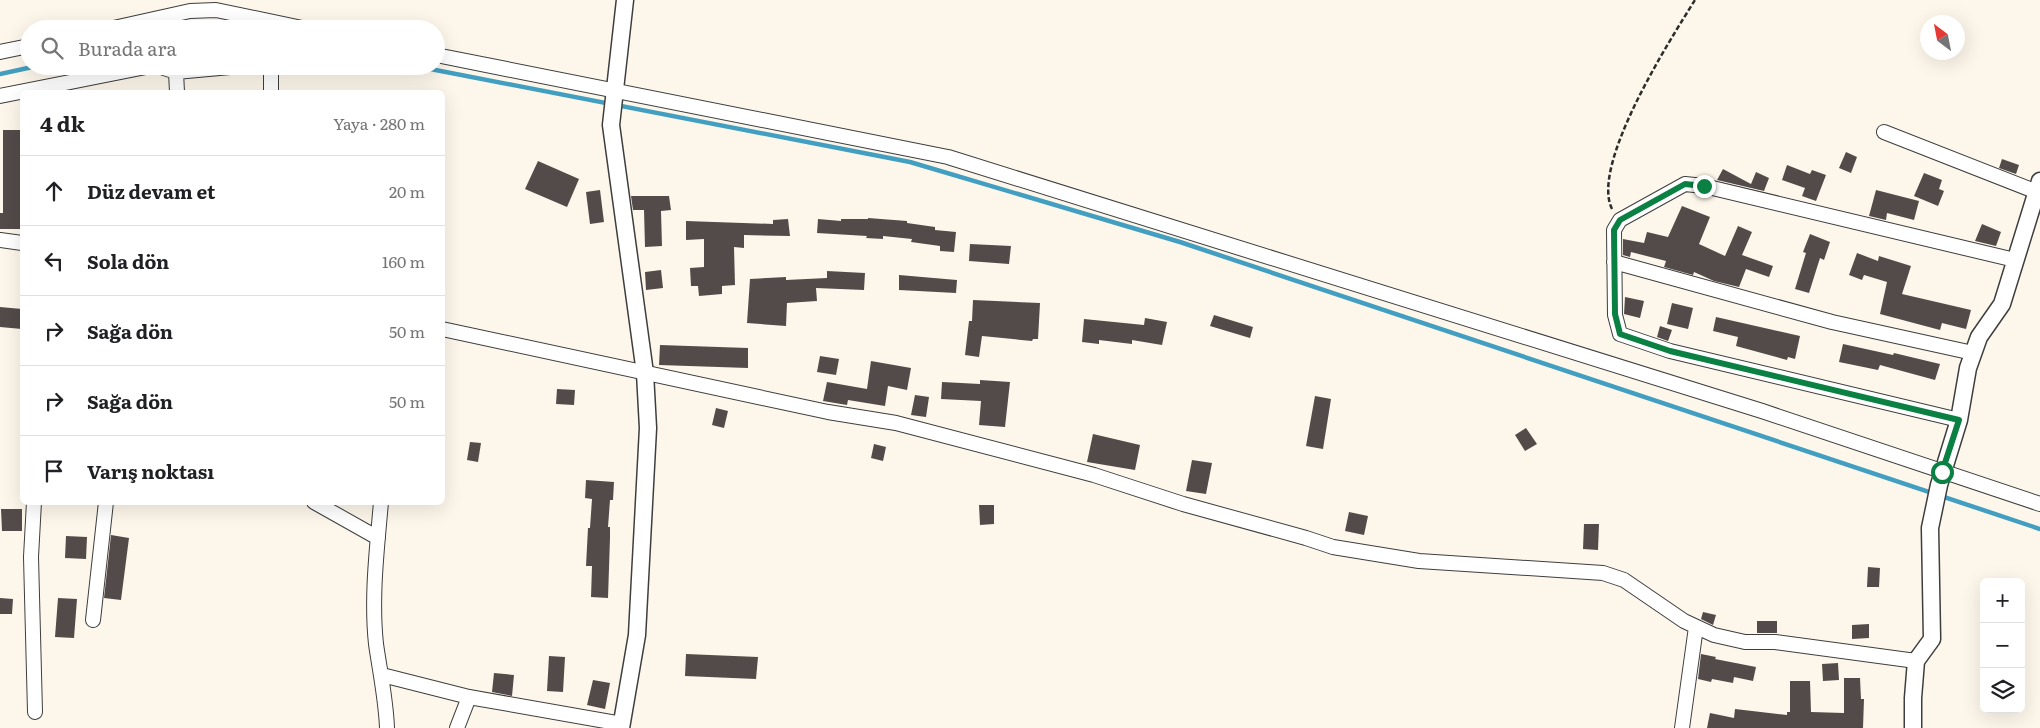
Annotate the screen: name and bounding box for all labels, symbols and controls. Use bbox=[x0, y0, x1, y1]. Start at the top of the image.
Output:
north arrow bbox=[1920, 15, 1965, 60]
search box bbox=[20, 20, 445, 75]
icon: search bbox=[38, 34, 66, 62]
text: Burada ara bbox=[78, 34, 177, 62]
text: 4 dk bbox=[40, 107, 85, 138]
text: Yaya · 280 m bbox=[333, 111, 425, 135]
route end bbox=[1693, 175, 1716, 198]
icon: ahead bbox=[40, 177, 68, 205]
text: Düz devam et bbox=[87, 177, 215, 205]
text: 20 m bbox=[389, 179, 425, 203]
icon: left bbox=[40, 247, 68, 275]
text: Sola dön bbox=[87, 247, 169, 275]
text: 160 m bbox=[382, 249, 425, 273]
icon: right bbox=[40, 317, 68, 345]
text: Sağa dön bbox=[87, 317, 173, 345]
text: 50 m bbox=[389, 319, 425, 343]
icon: right bbox=[40, 387, 68, 415]
text: Sağa dön bbox=[87, 387, 173, 415]
text: 50 m bbox=[389, 389, 425, 413]
icon: arrive bbox=[40, 457, 68, 485]
text: Varış noktası bbox=[87, 457, 214, 485]
route start bbox=[1931, 461, 1954, 484]
map controls bbox=[1980, 578, 2025, 713]
button: + bbox=[1980, 578, 2025, 623]
button: − bbox=[1980, 623, 2025, 668]
button: layers bbox=[1980, 668, 2025, 713]

